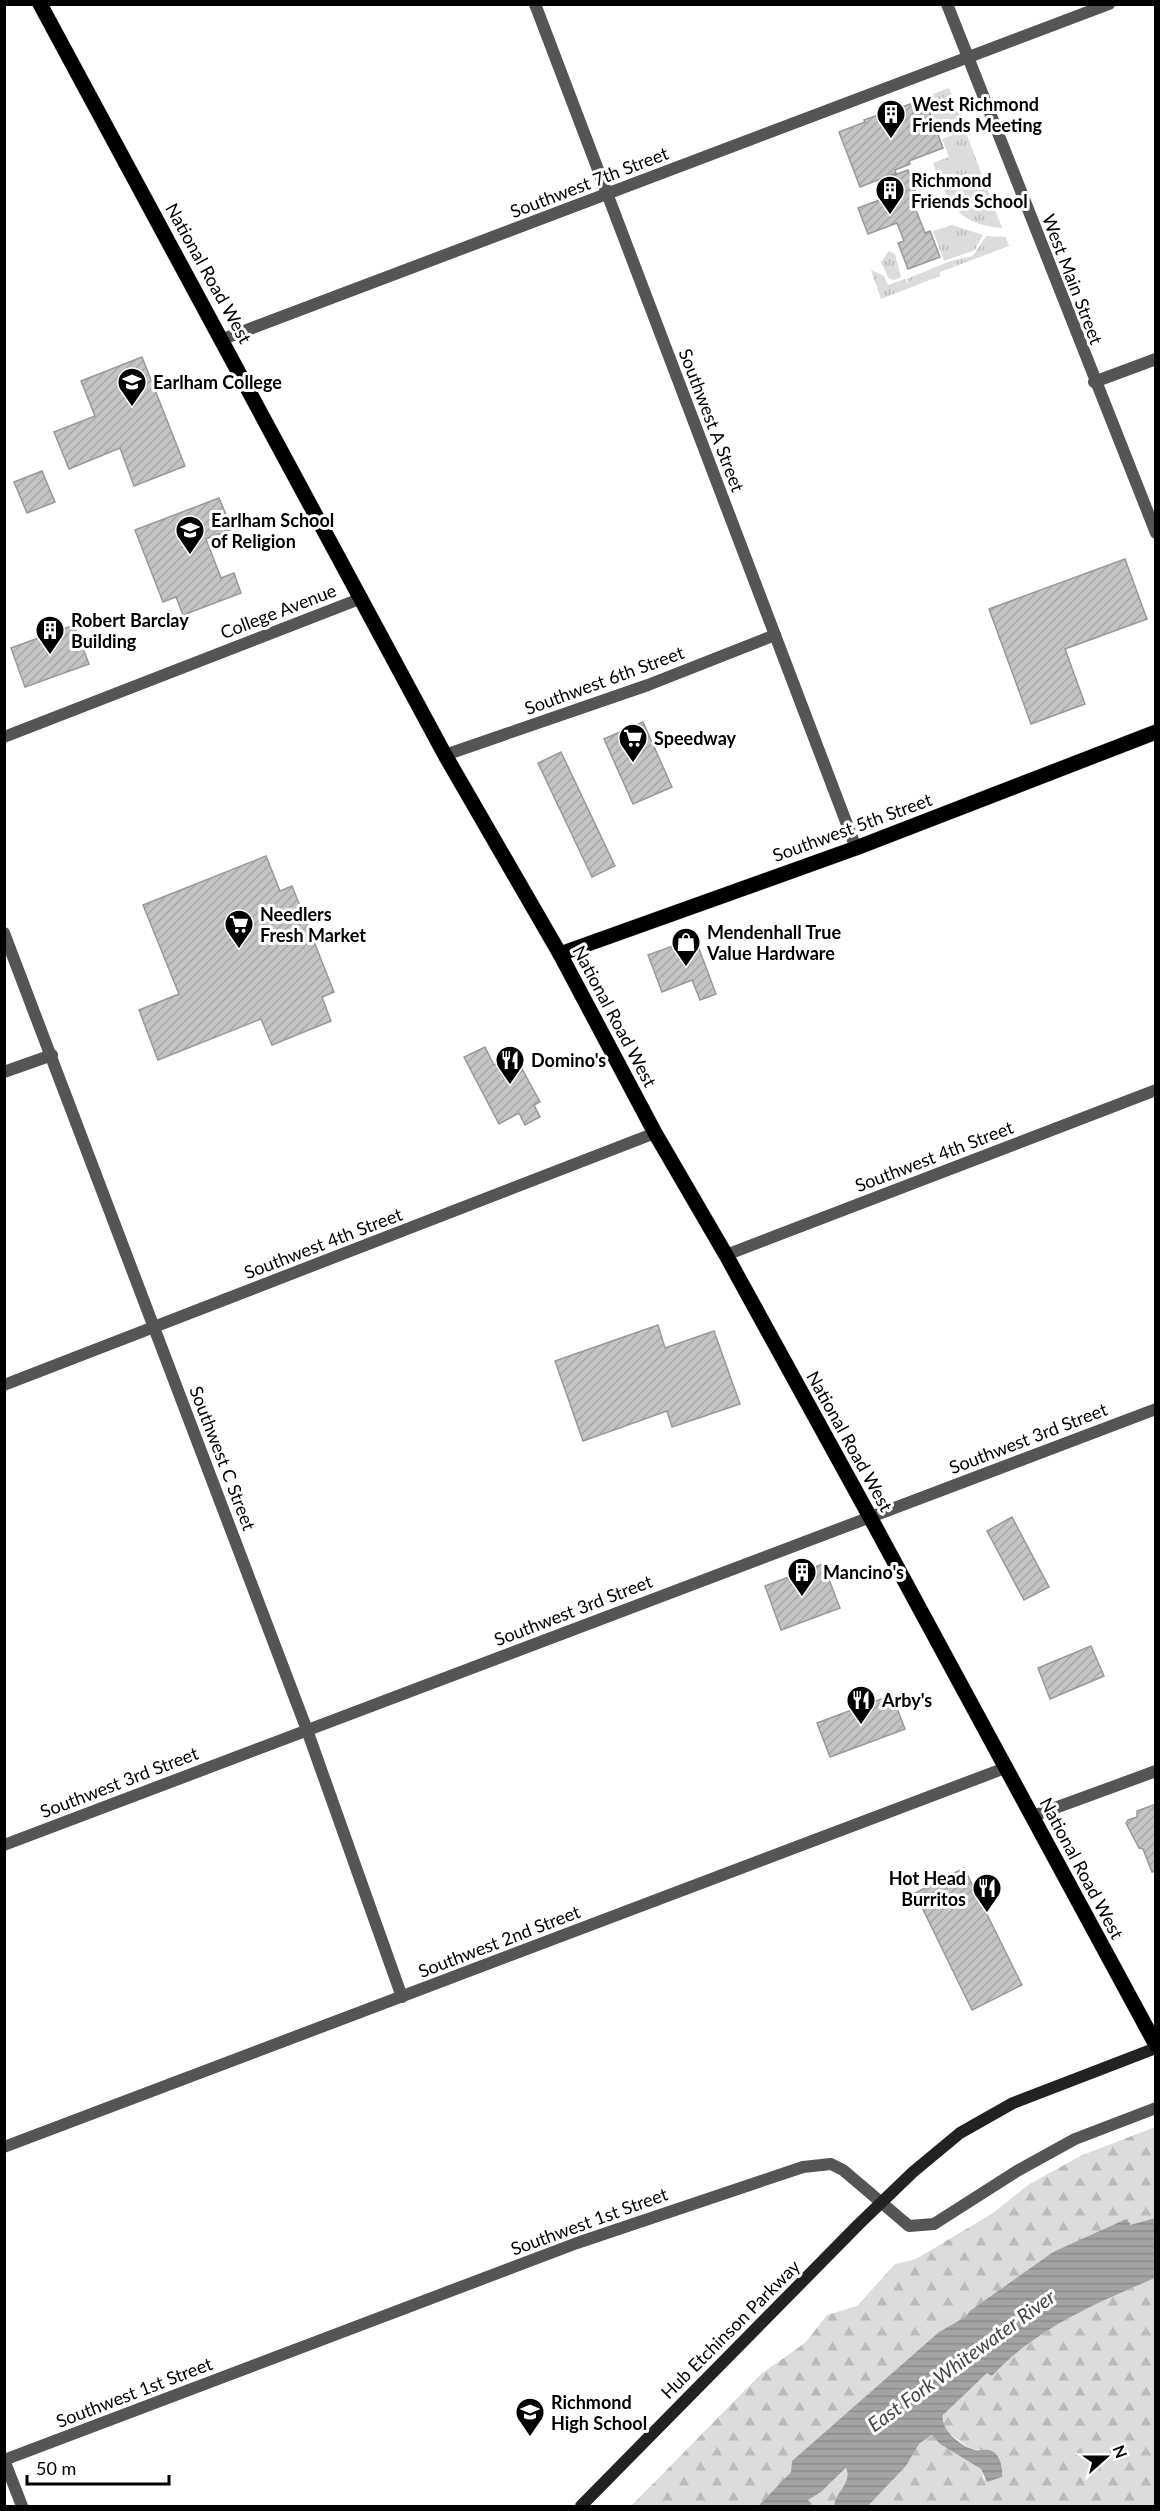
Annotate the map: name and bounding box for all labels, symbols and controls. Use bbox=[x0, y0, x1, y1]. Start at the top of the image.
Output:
place label: West Richmond Friends Meeting bbox=[912, 93, 1043, 136]
building icon: West Richmond Friends Meeting bbox=[875, 98, 907, 140]
street label: Southwest 7th Street bbox=[507, 141, 672, 222]
place label: Richmond Friends School bbox=[911, 169, 1028, 212]
building icon: Richmond Friends School bbox=[874, 174, 906, 216]
street label: National Road West bbox=[161, 199, 257, 348]
street label: West Main Street bbox=[1038, 211, 1108, 348]
street label: Southwest A Street bbox=[675, 345, 750, 495]
school or university icon: Earlham College bbox=[116, 366, 148, 408]
place label: Earlham College bbox=[153, 371, 282, 393]
place label: Earlham School of Religion bbox=[211, 509, 334, 552]
school or university icon: Earlham School of Religion bbox=[174, 514, 206, 556]
street label: College Avenue bbox=[217, 579, 339, 643]
place label: Robert Barclay Building bbox=[71, 609, 189, 652]
building icon: Robert Barclay Building bbox=[34, 614, 66, 656]
street label: Southwest 6th Street bbox=[521, 641, 687, 719]
supermarket icon: Speedway bbox=[617, 722, 649, 764]
place label: Speedway bbox=[654, 727, 737, 749]
street label: Southwest 5th Street bbox=[769, 788, 935, 866]
place label: Needlers Fresh Market bbox=[260, 903, 366, 946]
supermarket icon: Needlers Fresh Market bbox=[223, 908, 255, 950]
place label: Mendenhall True Value Hardware bbox=[706, 921, 841, 964]
shop icon: Mendenhall True Value Hardware bbox=[670, 926, 702, 968]
street label: National Road West bbox=[568, 941, 662, 1091]
restaurant icon: Domino's bbox=[494, 1044, 526, 1086]
place label: Domino's bbox=[531, 1049, 606, 1071]
street label: Southwest 4th Street bbox=[852, 1115, 1017, 1196]
street label: Southwest 4th Street bbox=[241, 1202, 406, 1283]
street label: National Road West bbox=[802, 1367, 898, 1516]
street label: Southwest C Street bbox=[185, 1383, 261, 1534]
street label: Southwest 3rd Street bbox=[946, 1398, 1111, 1478]
building icon: Mancino's bbox=[786, 1556, 818, 1598]
place label: Mancino's bbox=[823, 1561, 904, 1583]
street label: Southwest 3rd Street bbox=[491, 1570, 656, 1650]
restaurant icon: Arby's bbox=[845, 1684, 877, 1726]
place label: Arby's bbox=[881, 1689, 932, 1711]
street label: Southwest 3rd Street bbox=[37, 1742, 202, 1822]
street label: National Road West bbox=[1035, 1793, 1129, 1943]
place label: Hot Head Burritos bbox=[889, 1867, 966, 1910]
restaurant icon: Hot Head Burritos bbox=[971, 1872, 1003, 1914]
street label: Southwest 2nd Street bbox=[415, 1900, 583, 1982]
street label: Southwest 1st Street bbox=[507, 2182, 671, 2260]
street label: Hub Etchinson Parkway bbox=[656, 2254, 805, 2403]
water label: East Fork Whitewater River bbox=[863, 2283, 1060, 2436]
street label: Southwest 1st Street bbox=[53, 2352, 216, 2432]
place label: Richmond High School bbox=[551, 2391, 647, 2434]
school or university icon: Richmond High School bbox=[514, 2396, 546, 2438]
north arrow bbox=[1076, 2427, 1136, 2487]
text: N bbox=[1109, 2442, 1132, 2461]
scale bar bbox=[27, 2448, 170, 2486]
text: 50 m bbox=[36, 2457, 76, 2479]

